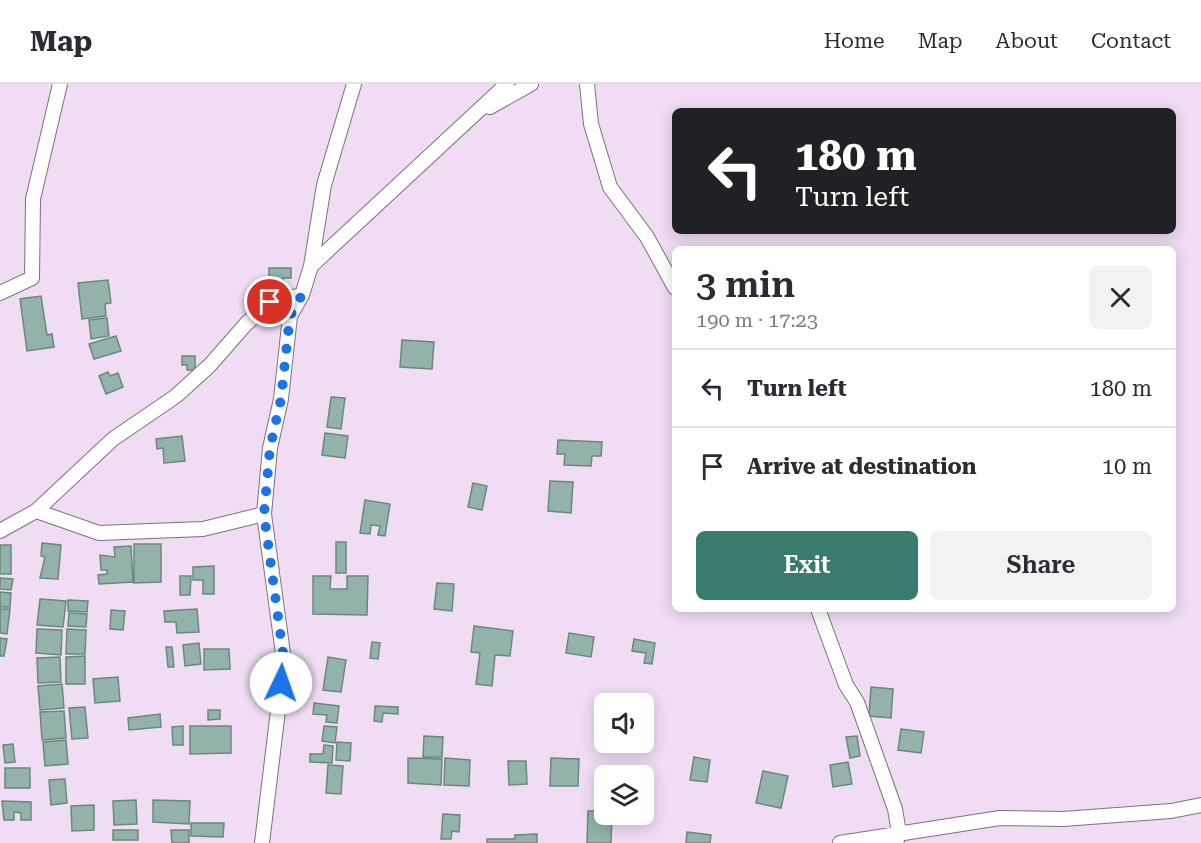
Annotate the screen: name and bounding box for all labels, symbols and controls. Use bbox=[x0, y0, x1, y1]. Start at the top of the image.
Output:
text: Map bbox=[30, 25, 92, 58]
text: Home bbox=[824, 29, 885, 53]
text: Map bbox=[918, 29, 963, 53]
text: About bbox=[996, 29, 1058, 53]
text: Contact bbox=[1091, 29, 1171, 53]
text: 180 m bbox=[795, 131, 917, 180]
icon: left bbox=[696, 132, 774, 210]
text: Turn left bbox=[795, 181, 909, 213]
text: 3 min bbox=[696, 264, 795, 306]
button: close bbox=[1089, 266, 1152, 329]
pin bbox=[244, 276, 295, 327]
icon: arrive bbox=[253, 285, 286, 318]
text: 190 m · 17:23 bbox=[696, 308, 818, 332]
icon: left bbox=[696, 372, 729, 405]
text: Turn left bbox=[747, 376, 847, 401]
text: 180 m bbox=[1089, 376, 1152, 401]
icon: arrive bbox=[696, 450, 729, 483]
text: Arrive at destination bbox=[747, 454, 976, 479]
text: 10 m bbox=[1102, 454, 1152, 479]
button: Exit bbox=[696, 531, 918, 600]
button: Share bbox=[930, 531, 1152, 600]
position arrow bbox=[249, 651, 313, 715]
map controls bbox=[594, 693, 654, 825]
button: sound bbox=[594, 693, 654, 753]
button: layers bbox=[594, 765, 654, 825]

